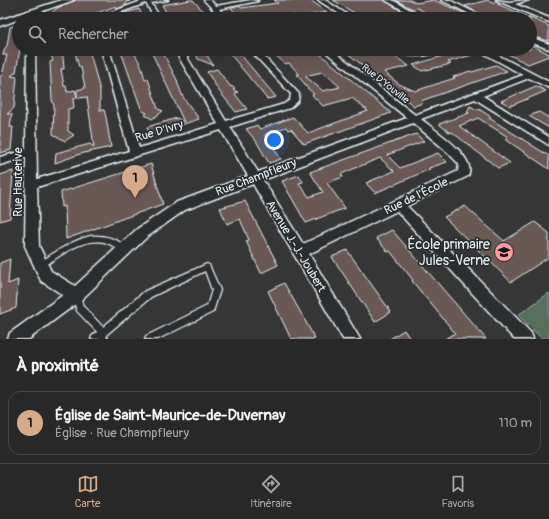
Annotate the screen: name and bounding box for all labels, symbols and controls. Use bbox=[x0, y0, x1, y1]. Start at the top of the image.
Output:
search box bbox=[12, 12, 537, 56]
icon: search bbox=[26, 23, 48, 45]
text: Rechercher bbox=[58, 25, 129, 44]
street label: Rue D'Youville bbox=[359, 61, 412, 106]
street label: Rue D'Ivry bbox=[133, 117, 185, 146]
your location bbox=[264, 130, 284, 150]
street label: Rue Hauterive bbox=[11, 147, 26, 217]
street label: Rue Champfleury bbox=[214, 155, 299, 200]
pin: 1 bbox=[122, 165, 148, 198]
street label: Rue de l'École bbox=[381, 174, 451, 218]
street label: Avenue J.-J.-Joubert bbox=[262, 198, 329, 295]
place label: École primaire Jules-Verne bbox=[407, 235, 490, 269]
school or university icon: École primaire Jules-Verne bbox=[493, 241, 515, 263]
text: À proximité bbox=[16, 355, 99, 376]
text: Église de Saint-Maurice-de-Duvernay bbox=[55, 406, 285, 425]
text: 1 bbox=[27, 415, 33, 431]
text: 110 m bbox=[499, 415, 532, 431]
text: Église · Rue Champfleury bbox=[55, 425, 189, 441]
tab: Carte bbox=[75, 473, 101, 510]
tab: Itinéraire bbox=[250, 473, 292, 510]
tab: Favoris bbox=[441, 473, 474, 510]

